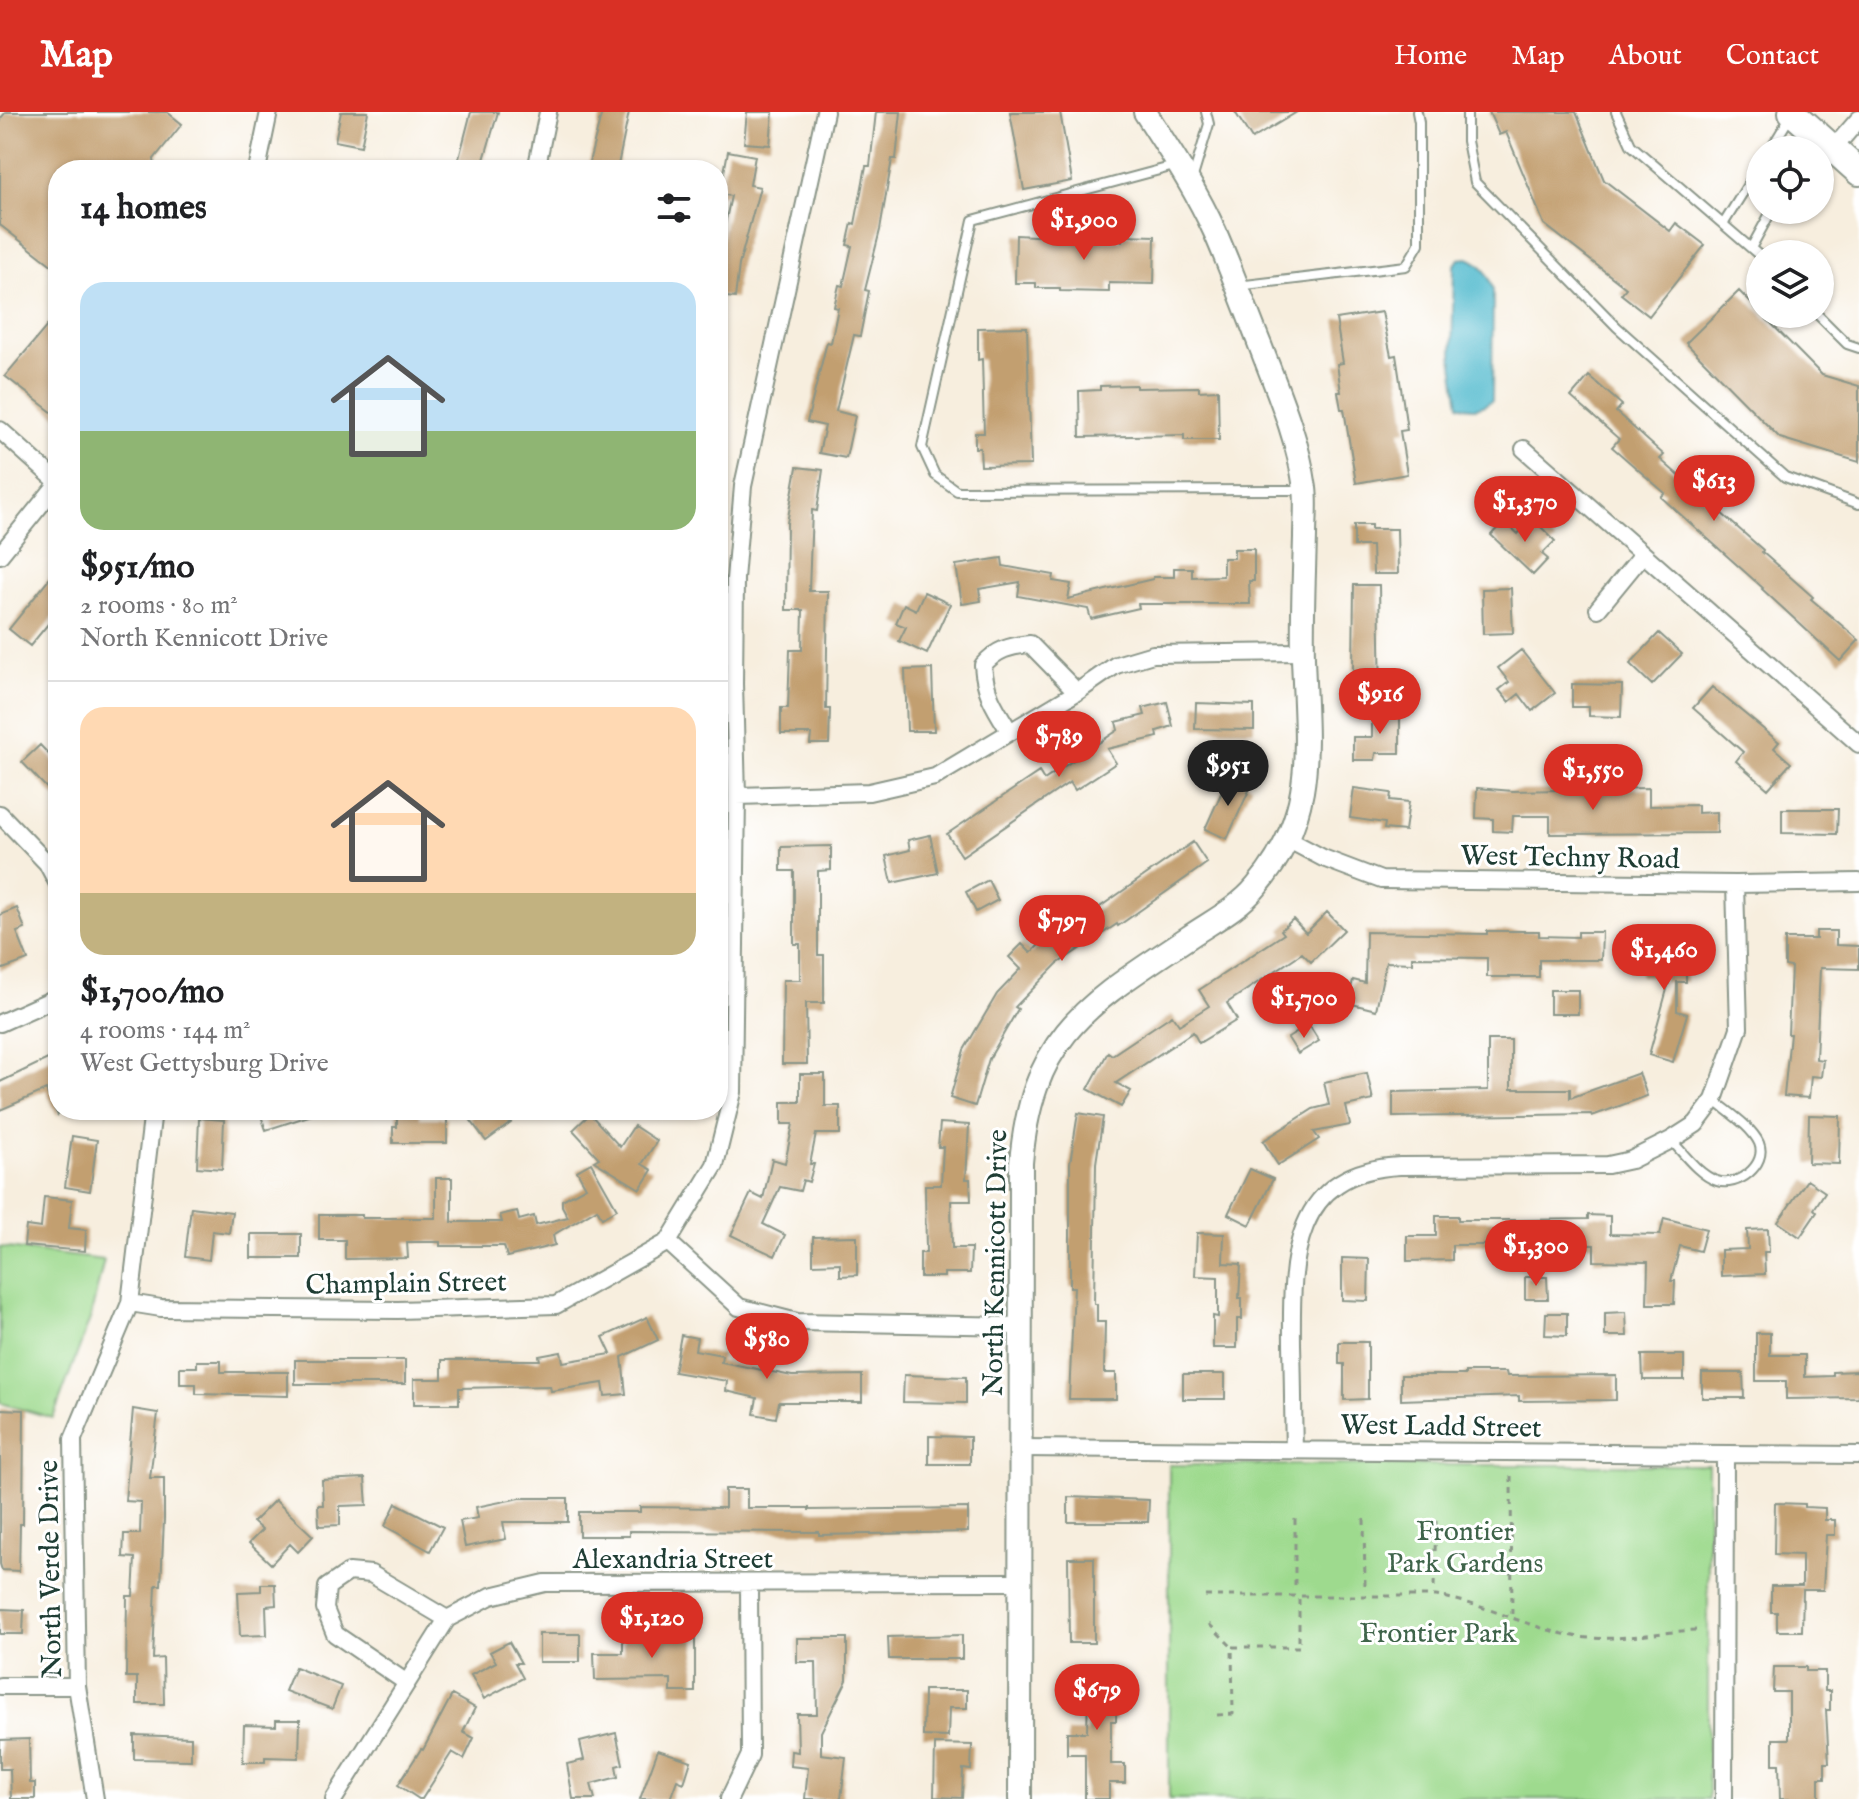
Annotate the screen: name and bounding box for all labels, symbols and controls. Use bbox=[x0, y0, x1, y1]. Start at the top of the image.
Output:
text: Map bbox=[40, 32, 113, 80]
text: Home bbox=[1394, 39, 1467, 74]
text: Map bbox=[1511, 39, 1565, 74]
text: About bbox=[1609, 39, 1682, 74]
text: Contact bbox=[1726, 39, 1819, 74]
map controls bbox=[1746, 136, 1834, 328]
button: locate bbox=[1746, 136, 1834, 224]
icon: filters bbox=[652, 186, 696, 230]
text: 14 homes bbox=[80, 187, 207, 230]
pin: $1,900 bbox=[1019, 194, 1149, 262]
text: $1,900 bbox=[1050, 203, 1118, 236]
button: layers bbox=[1746, 240, 1834, 328]
icon: home bbox=[316, 334, 460, 478]
pin: $613 bbox=[1667, 455, 1761, 523]
text: $613 bbox=[1692, 464, 1736, 497]
pin: $1,370 bbox=[1460, 476, 1590, 544]
text: $1,370 bbox=[1492, 485, 1558, 518]
text: $951/mo bbox=[80, 546, 195, 589]
text: 2 rooms · 80 m² bbox=[80, 589, 238, 622]
text: North Kennicott Drive bbox=[80, 622, 328, 655]
pin: $916 bbox=[1333, 668, 1427, 736]
text: $916 bbox=[1357, 677, 1403, 710]
pin: $789 bbox=[1012, 711, 1106, 779]
text: $789 bbox=[1035, 720, 1083, 753]
pin: $951 bbox=[1181, 740, 1275, 808]
pin: $1,550 bbox=[1528, 744, 1658, 812]
text: $951 bbox=[1206, 749, 1250, 782]
text: $1,550 bbox=[1562, 753, 1624, 786]
icon: home bbox=[316, 759, 460, 903]
street label: West Techny Road bbox=[1460, 839, 1680, 878]
pin: $797 bbox=[1015, 895, 1109, 963]
text: $797 bbox=[1037, 904, 1087, 937]
pin: $1,460 bbox=[1599, 924, 1729, 992]
text: $1,460 bbox=[1630, 933, 1698, 966]
text: $1,700/mo bbox=[80, 971, 224, 1014]
pin: $1,700 bbox=[1239, 972, 1369, 1040]
text: $1,700 bbox=[1270, 981, 1338, 1014]
text: 4 rooms · 144 m² bbox=[80, 1014, 251, 1047]
text: West Gettysburg Drive bbox=[80, 1047, 329, 1080]
street label: North Kennicott Drive bbox=[977, 1129, 1016, 1397]
pin: $1,300 bbox=[1471, 1220, 1601, 1288]
text: $1,300 bbox=[1503, 1229, 1569, 1262]
street label: Champlain Street bbox=[305, 1265, 507, 1304]
pin: $580 bbox=[720, 1313, 814, 1381]
text: $580 bbox=[744, 1322, 790, 1355]
street label: West Ladd Street bbox=[1340, 1408, 1542, 1447]
street label: North Verde Drive bbox=[32, 1459, 71, 1678]
park label: Frontier Park Gardens bbox=[1387, 1515, 1543, 1582]
street label: Alexandria Street bbox=[572, 1543, 774, 1578]
pin: $1,120 bbox=[587, 1592, 717, 1660]
text: $1,120 bbox=[619, 1601, 685, 1634]
park label: Frontier Park bbox=[1359, 1617, 1518, 1652]
pin: $679 bbox=[1050, 1664, 1144, 1732]
text: $679 bbox=[1073, 1673, 1121, 1706]

